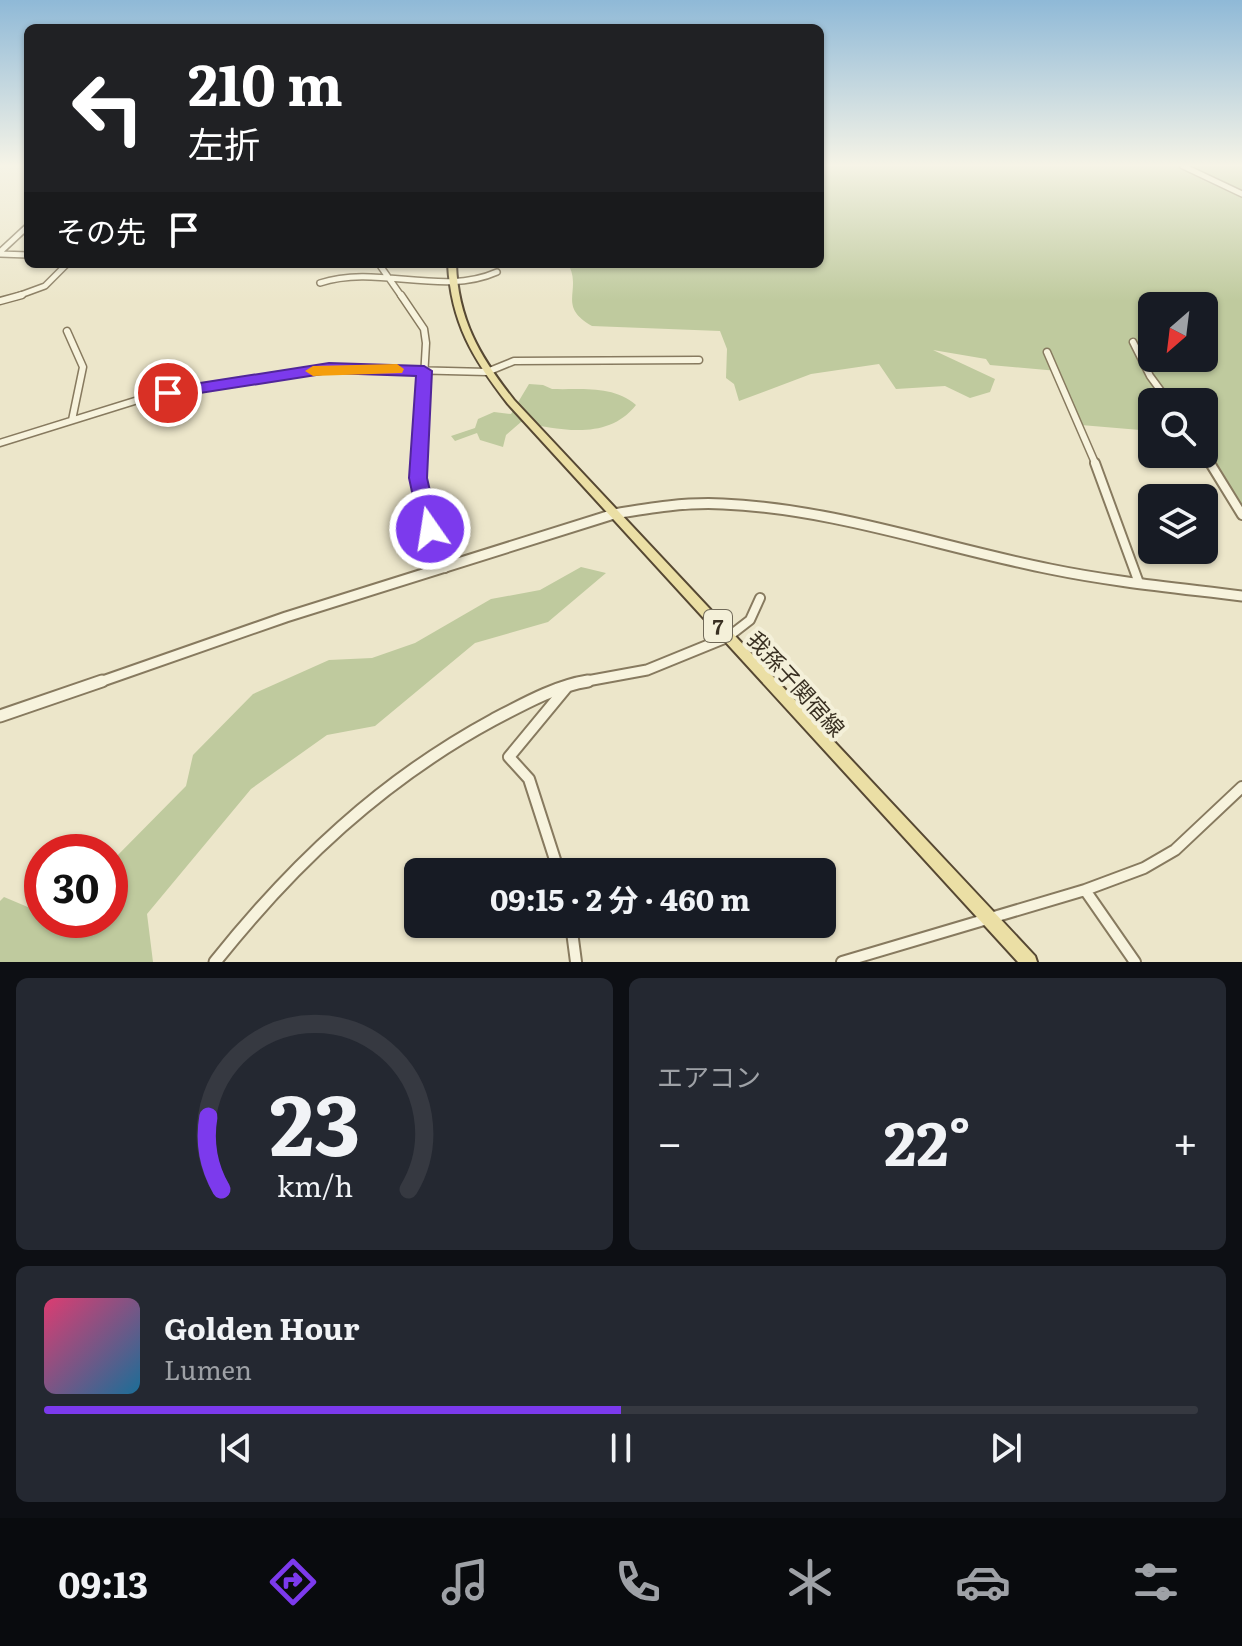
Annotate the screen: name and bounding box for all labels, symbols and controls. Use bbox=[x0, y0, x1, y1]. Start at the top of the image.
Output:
text: 210 m bbox=[188, 40, 343, 123]
icon: left bbox=[56, 56, 160, 160]
text: 左折 bbox=[188, 116, 260, 169]
text: その先 bbox=[56, 208, 146, 252]
icon: arrive bbox=[162, 208, 206, 252]
north arrow bbox=[1138, 292, 1218, 372]
map controls bbox=[1138, 292, 1218, 564]
pin bbox=[134, 359, 202, 427]
icon: arrive bbox=[146, 371, 190, 415]
button: search bbox=[1138, 388, 1218, 468]
button: layers bbox=[1138, 484, 1218, 564]
position arrow bbox=[388, 487, 472, 571]
road number: 7 bbox=[704, 610, 732, 642]
street label: 我孫子関宿線 bbox=[741, 623, 853, 743]
speed limit sign: 30 bbox=[24, 834, 128, 938]
text: 09:15 · 2 分 · 460 m bbox=[490, 876, 750, 920]
text: エアコン bbox=[657, 1056, 761, 1095]
text: 23 bbox=[269, 1058, 360, 1182]
text: 22° bbox=[884, 1095, 971, 1184]
text: − bbox=[657, 1107, 683, 1173]
text: + bbox=[1172, 1107, 1198, 1173]
text: km/h bbox=[276, 1163, 353, 1206]
text: Golden Hour bbox=[164, 1305, 359, 1349]
text: Lumen bbox=[164, 1349, 252, 1388]
icon: previous bbox=[214, 1426, 258, 1470]
icon: pause bbox=[599, 1426, 643, 1470]
icon: next bbox=[984, 1426, 1028, 1470]
icon: directions bbox=[265, 1554, 321, 1610]
icon: music bbox=[437, 1554, 493, 1610]
icon: phone bbox=[610, 1554, 666, 1610]
icon: climate bbox=[782, 1554, 838, 1610]
icon: car bbox=[955, 1554, 1011, 1610]
icon: filters bbox=[1128, 1554, 1184, 1610]
text: 09:13 bbox=[58, 1556, 148, 1609]

